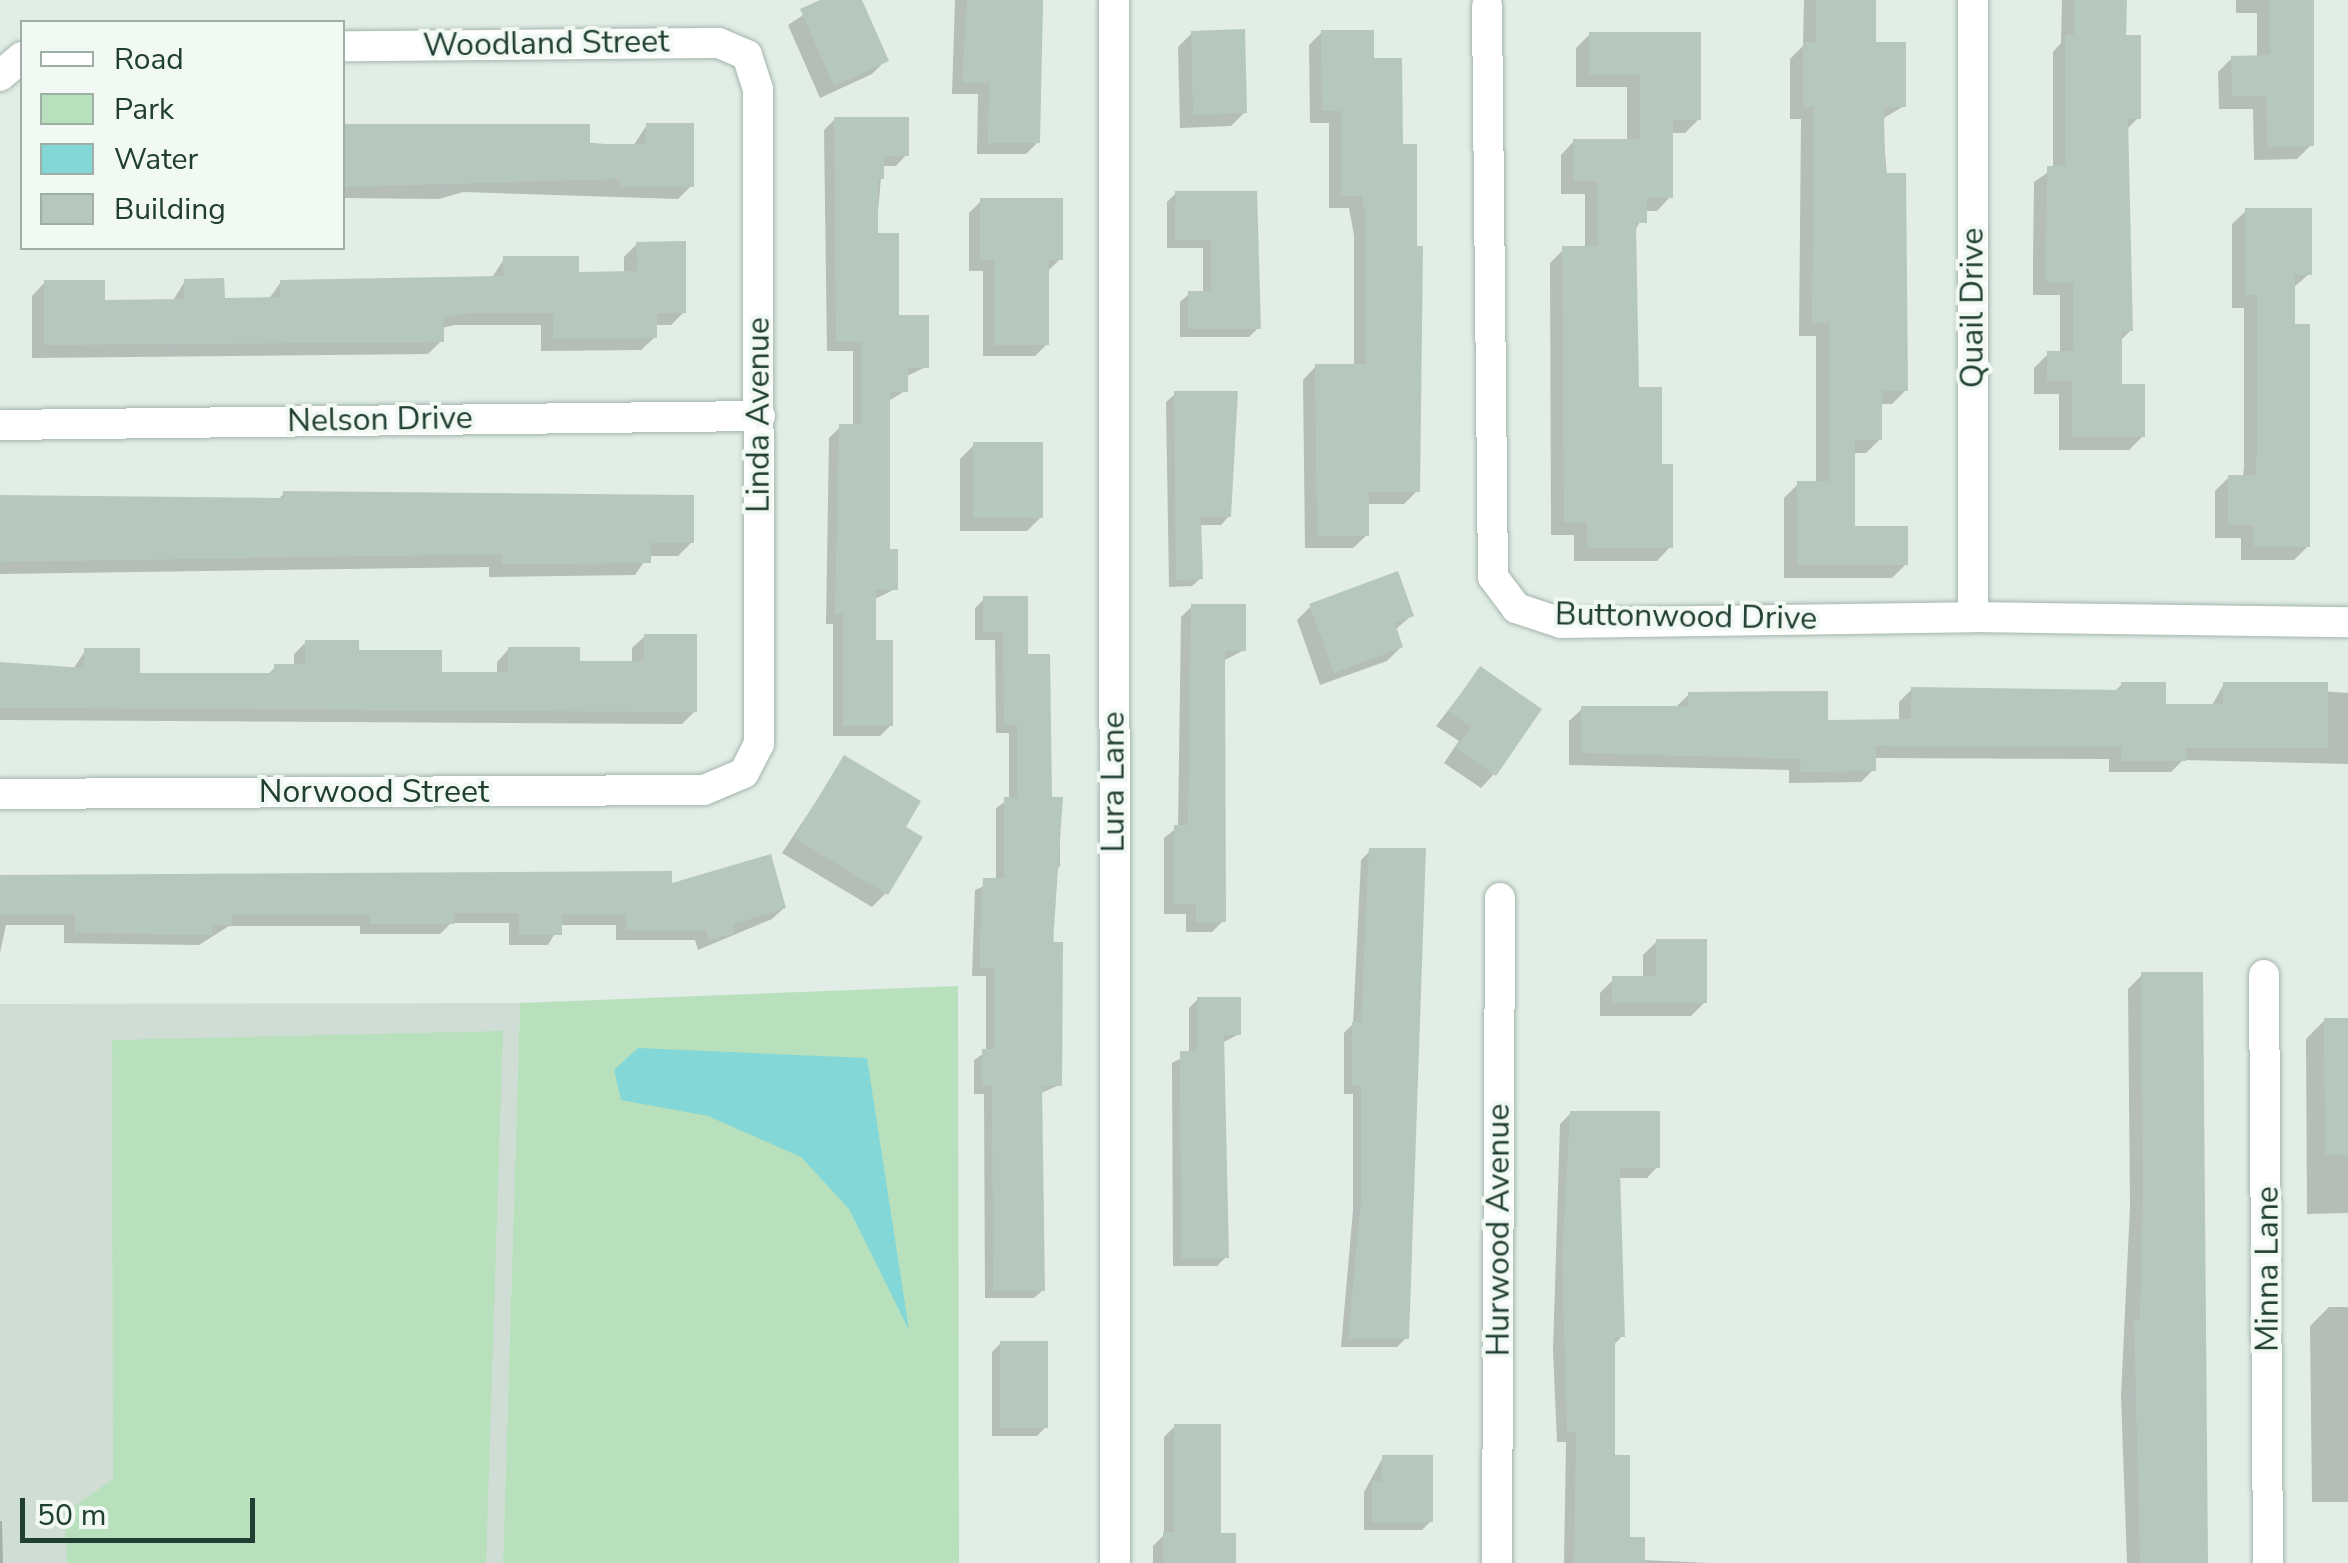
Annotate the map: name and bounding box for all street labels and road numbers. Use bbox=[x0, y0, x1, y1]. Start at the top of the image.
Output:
street label: Woodland Street bbox=[422, 23, 670, 65]
street label: Quail Drive bbox=[1954, 228, 1992, 388]
street label: Linda Avenue bbox=[740, 317, 778, 513]
street label: Nelson Drive bbox=[287, 399, 473, 441]
street label: Buttonwood Drive bbox=[1555, 596, 1817, 638]
street label: Lura Lane bbox=[1095, 711, 1133, 853]
street label: Norwood Street bbox=[259, 773, 489, 811]
street label: Hurwood Avenue bbox=[1480, 1104, 1518, 1356]
street label: Minna Lane bbox=[2249, 1186, 2287, 1352]

